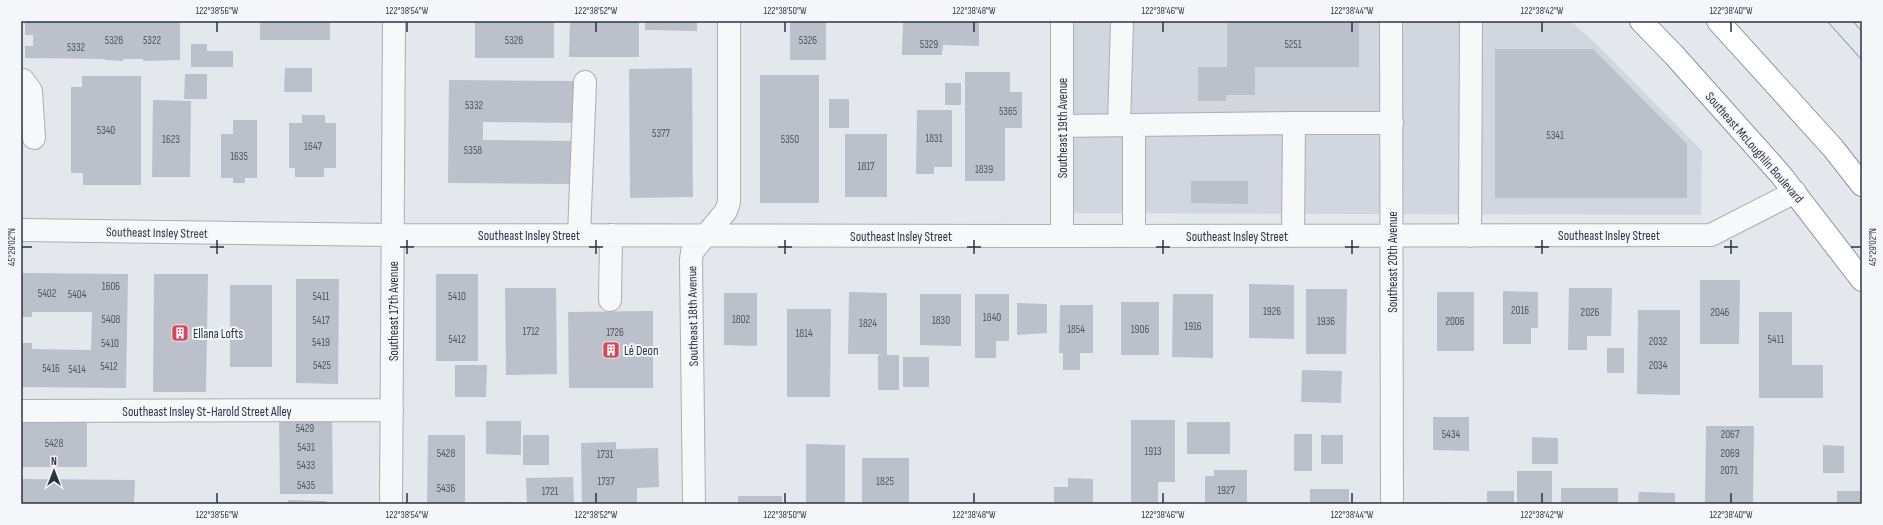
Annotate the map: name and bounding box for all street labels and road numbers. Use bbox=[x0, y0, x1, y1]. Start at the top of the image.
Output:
street label: Southeast 19th Avenue bbox=[1055, 78, 1071, 178]
street label: Southeast McLoughlin Boulevard bbox=[1702, 89, 1807, 206]
street label: Southeast 20th Avenue bbox=[1385, 211, 1401, 313]
street label: Southeast Insley Street bbox=[106, 224, 208, 242]
street label: Southeast Insley Street bbox=[478, 228, 580, 244]
street label: Southeast Insley Street bbox=[1558, 228, 1660, 244]
street label: Southeast Insley Street bbox=[850, 229, 952, 245]
street label: Southeast Insley Street bbox=[1186, 229, 1288, 245]
street label: Southeast 17th Avenue bbox=[386, 261, 402, 361]
street label: Southeast 18th Avenue bbox=[684, 266, 702, 366]
street label: Southeast Insley St-Harold Street Alley bbox=[122, 404, 292, 420]

